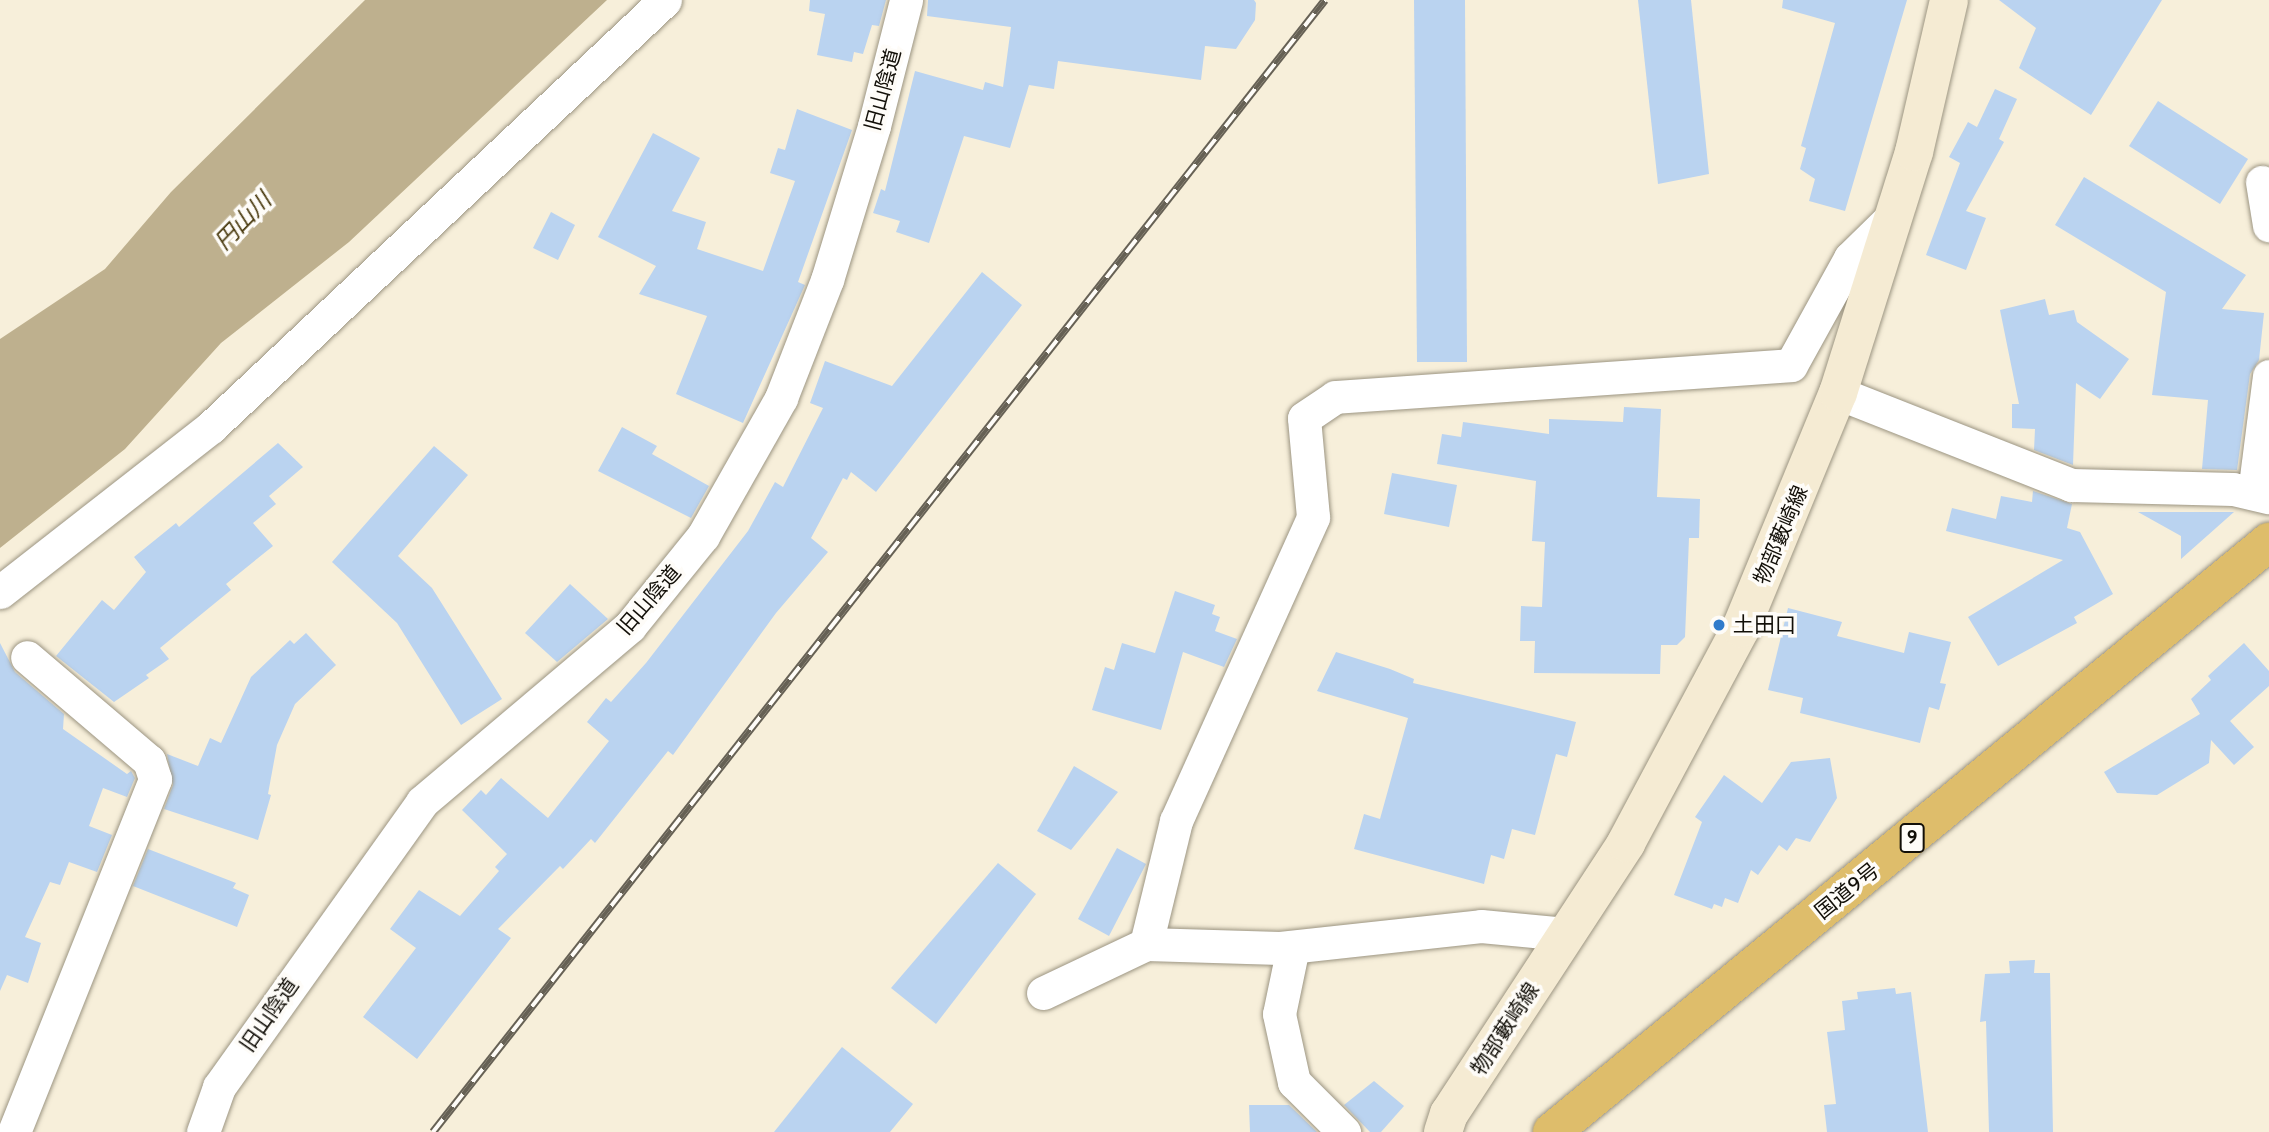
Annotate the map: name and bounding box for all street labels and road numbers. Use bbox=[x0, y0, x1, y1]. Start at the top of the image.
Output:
street label: 旧山陰道 bbox=[860, 46, 906, 134]
street label: 物部藪崎線 bbox=[1749, 482, 1813, 588]
street label: 旧山陰道 bbox=[612, 560, 686, 640]
road number: 9 bbox=[1898, 822, 1926, 853]
street label: 国道9号 bbox=[1810, 858, 1884, 924]
street label: 旧山陰道 bbox=[235, 973, 303, 1057]
street label: 物部藪崎線 bbox=[1466, 978, 1544, 1080]

